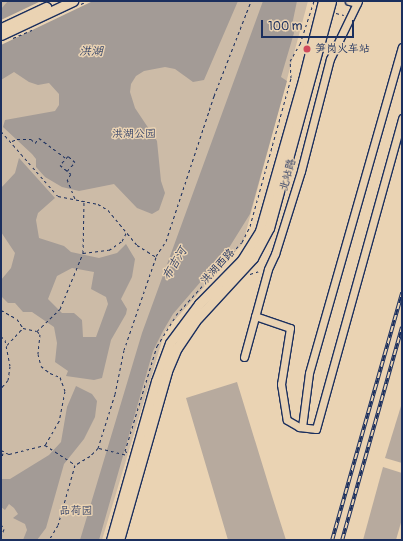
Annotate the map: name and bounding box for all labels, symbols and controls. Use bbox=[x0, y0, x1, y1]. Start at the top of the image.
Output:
scale bar bbox=[263, 12, 356, 38]
text: 100 m bbox=[268, 19, 302, 34]
place label: 笋岗火车站 bbox=[315, 42, 370, 56]
marker: 笋岗火车站 bbox=[302, 44, 312, 54]
water label: 洪湖 bbox=[79, 45, 103, 59]
park label: 洪湖公园 bbox=[112, 127, 156, 141]
street label: 北站路 bbox=[277, 157, 299, 193]
water label: 布吉河 bbox=[160, 245, 190, 283]
street label: 洪湖西路 bbox=[198, 246, 238, 288]
park label: 品荷园 bbox=[60, 504, 92, 518]

